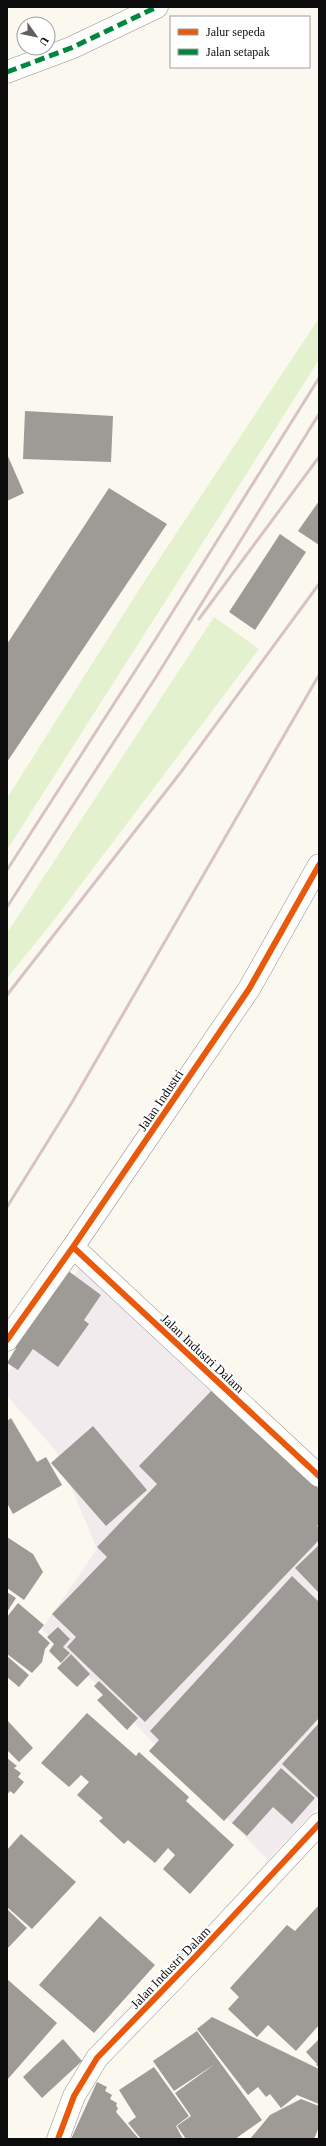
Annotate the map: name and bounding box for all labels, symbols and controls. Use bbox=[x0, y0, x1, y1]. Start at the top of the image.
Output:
north arrow bbox=[16, 16, 56, 56]
legend bbox=[170, 16, 310, 68]
text: Jalur sepeda bbox=[206, 25, 266, 39]
text: U bbox=[37, 35, 52, 48]
text: Jalan setapak bbox=[206, 45, 270, 59]
street label: Jalan Industri bbox=[135, 1067, 187, 1134]
street label: Jalan Industri Dalam bbox=[158, 1311, 247, 1396]
street label: Jalan Industri Dalam bbox=[127, 1923, 213, 2012]

